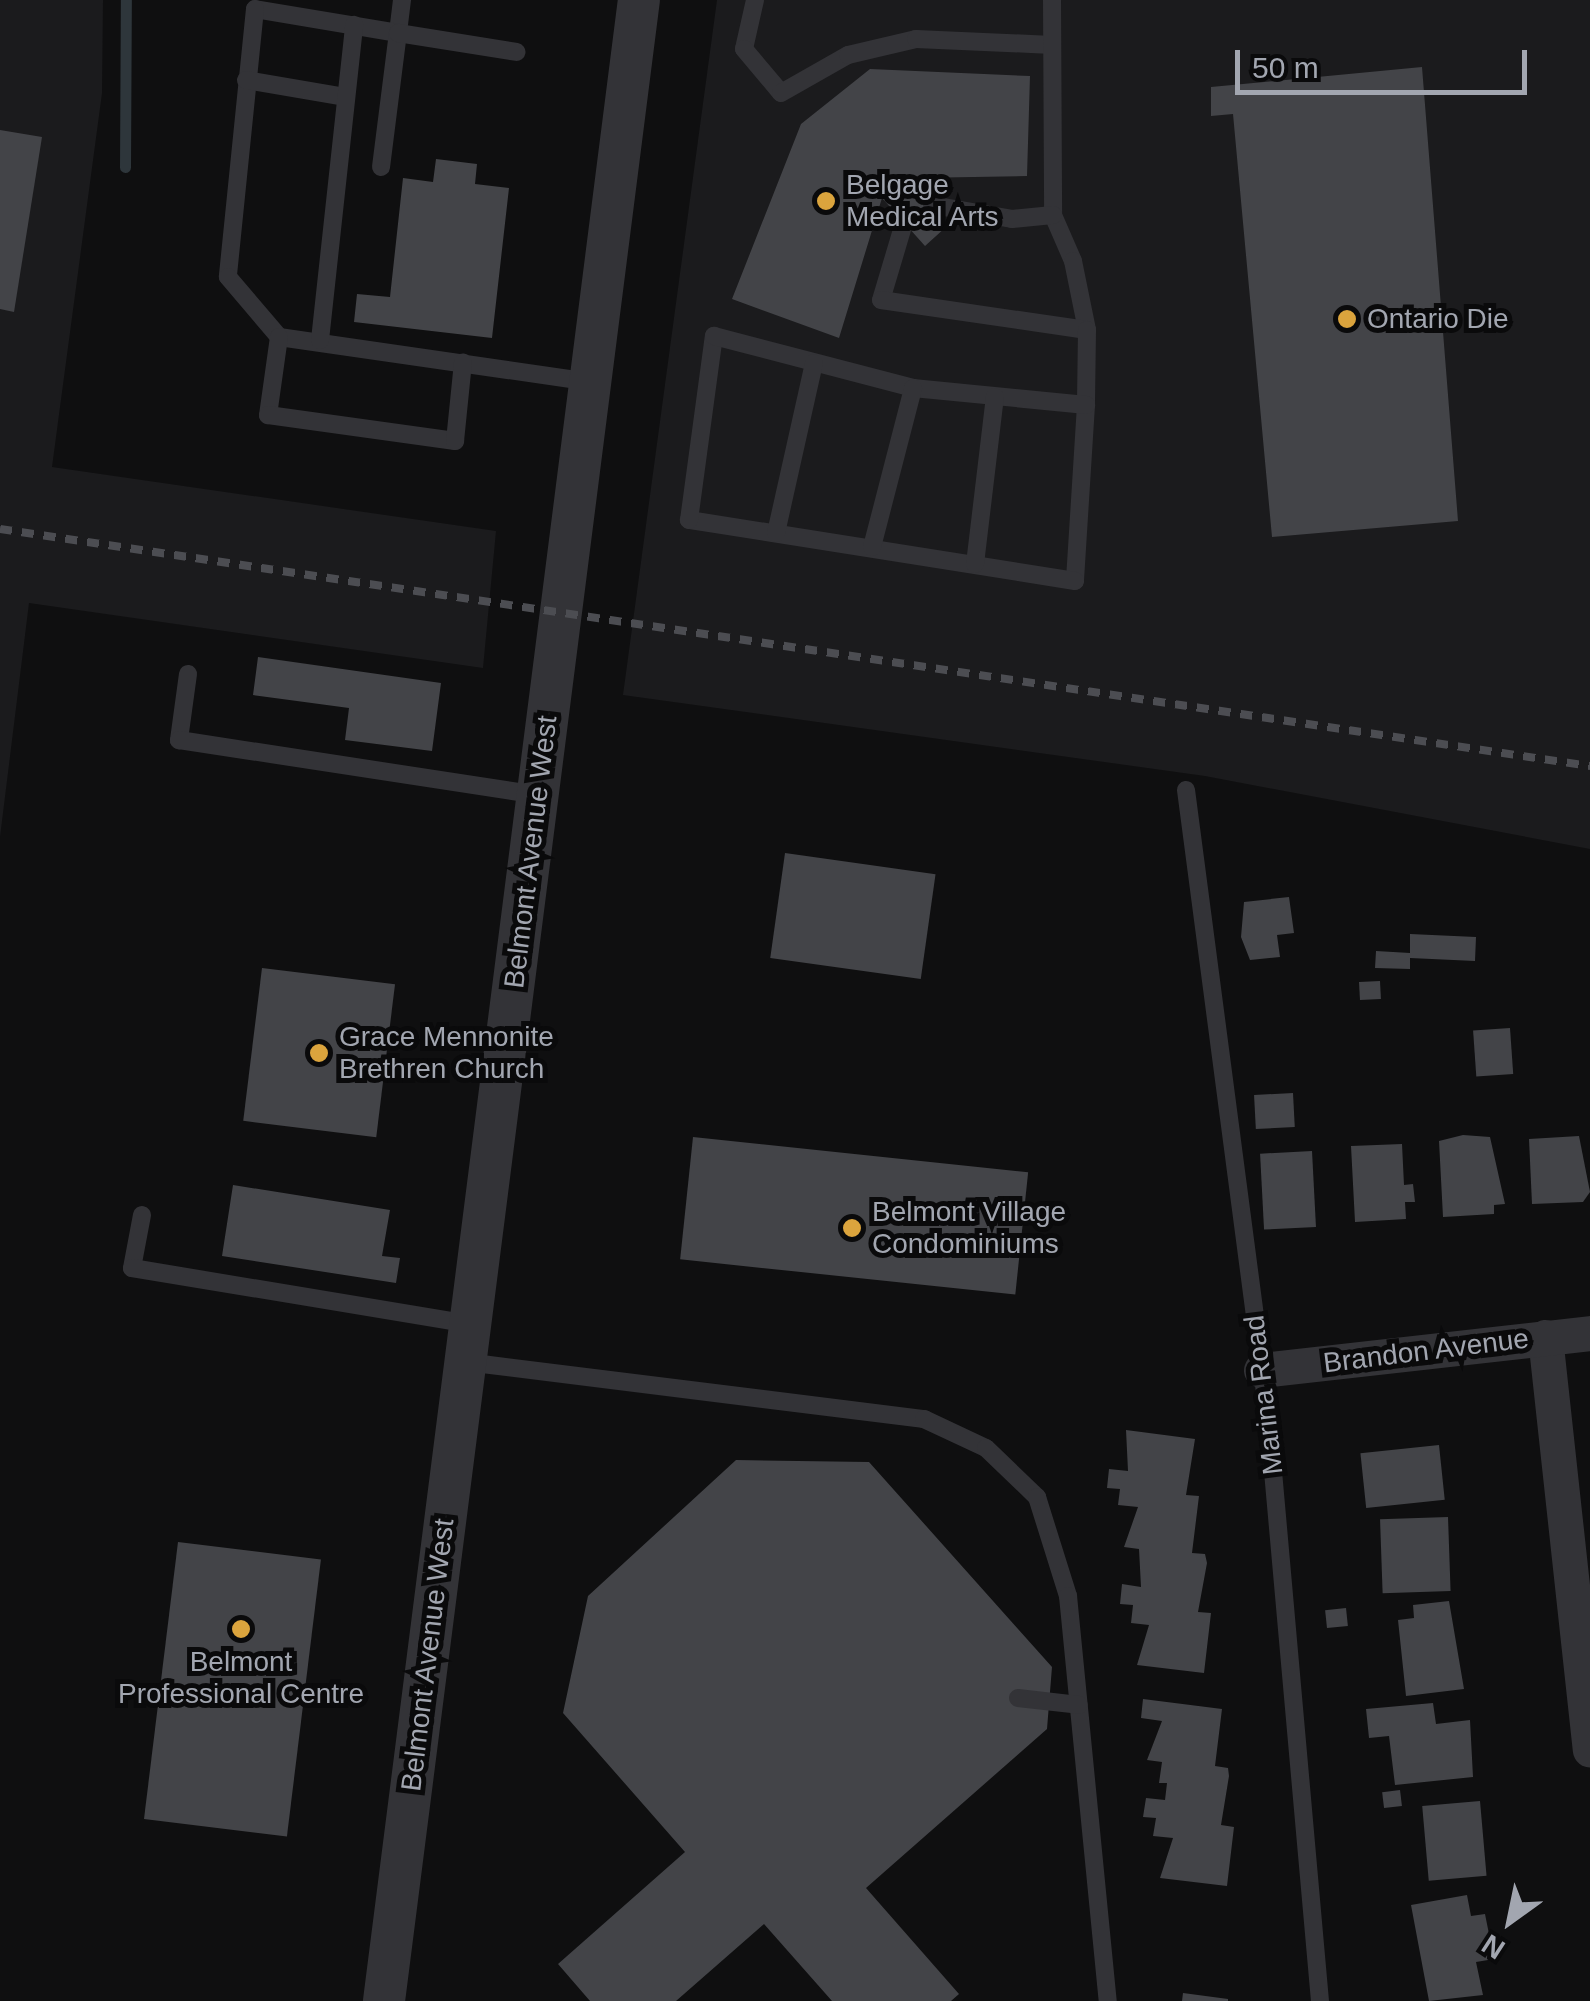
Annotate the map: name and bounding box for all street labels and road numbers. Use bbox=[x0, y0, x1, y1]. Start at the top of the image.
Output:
street label: Belmont Avenue West bbox=[498, 713, 564, 991]
street label: Marina Road bbox=[1238, 1313, 1290, 1477]
street label: Brandon Avenue bbox=[1321, 1322, 1531, 1380]
street label: Belmont Avenue West bbox=[395, 1516, 461, 1794]

